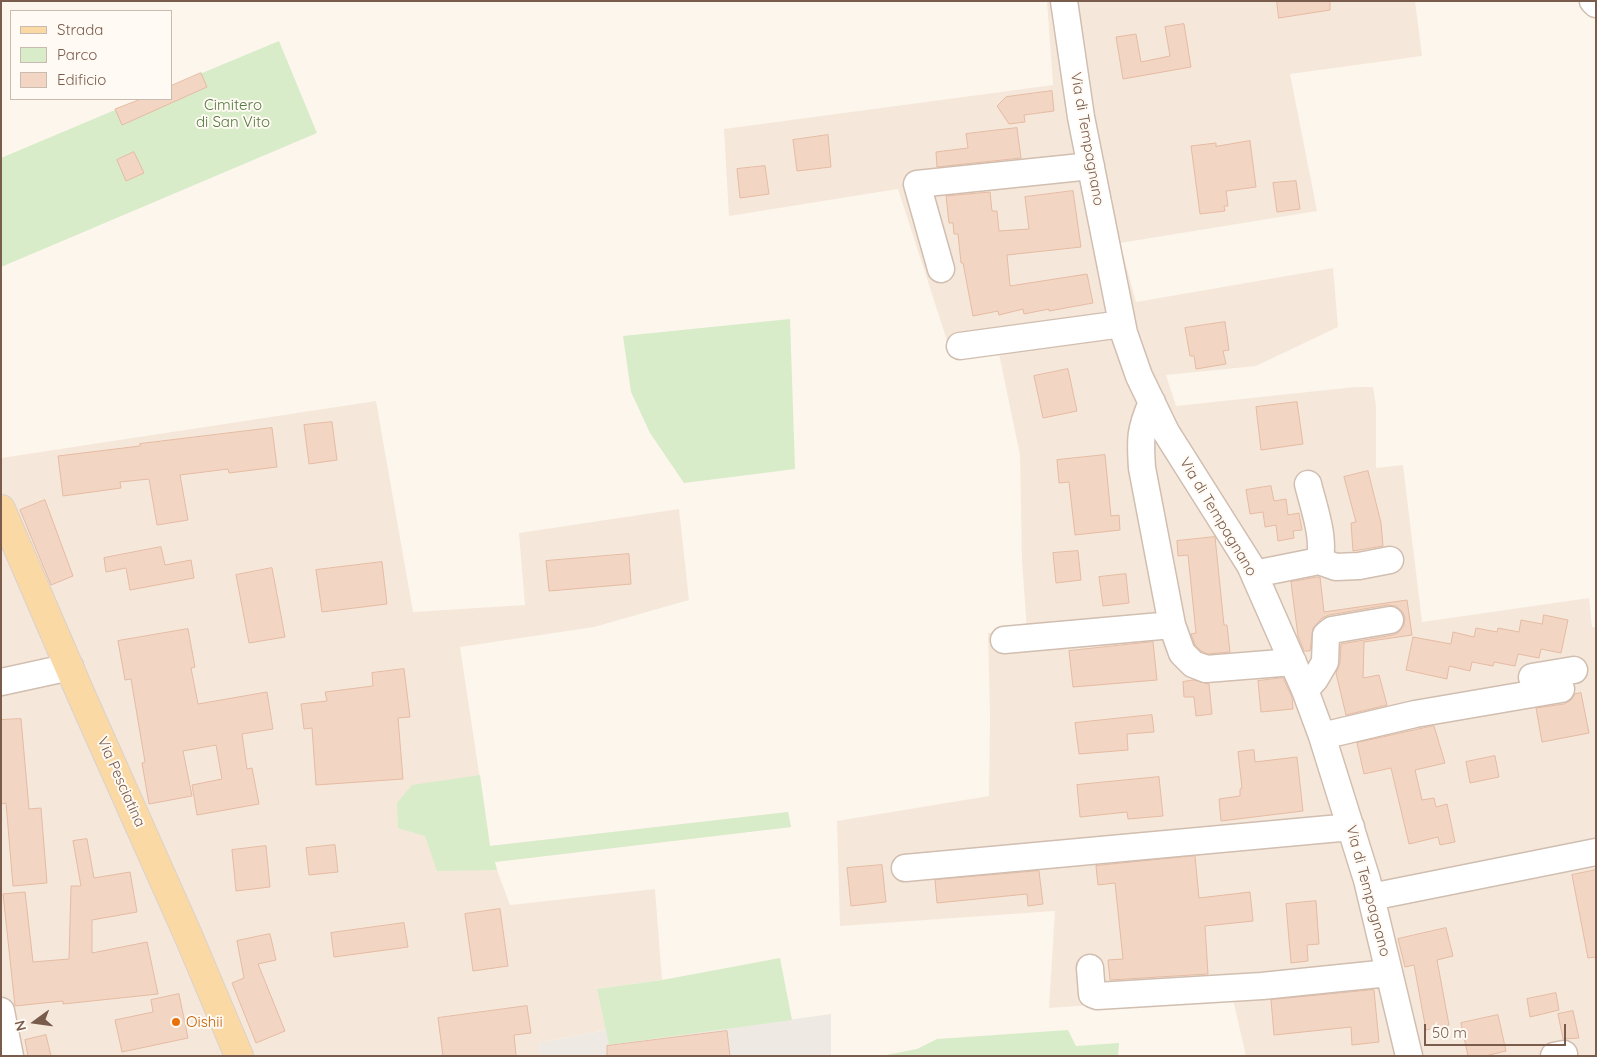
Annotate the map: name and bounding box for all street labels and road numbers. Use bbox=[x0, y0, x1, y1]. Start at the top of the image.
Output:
street label: Via di Tempagnano bbox=[1066, 71, 1108, 207]
street label: Via di Tempagnano bbox=[1175, 454, 1261, 580]
street label: Via Pesciatina bbox=[93, 734, 149, 830]
street label: Via di Tempagnano bbox=[1342, 823, 1394, 959]

